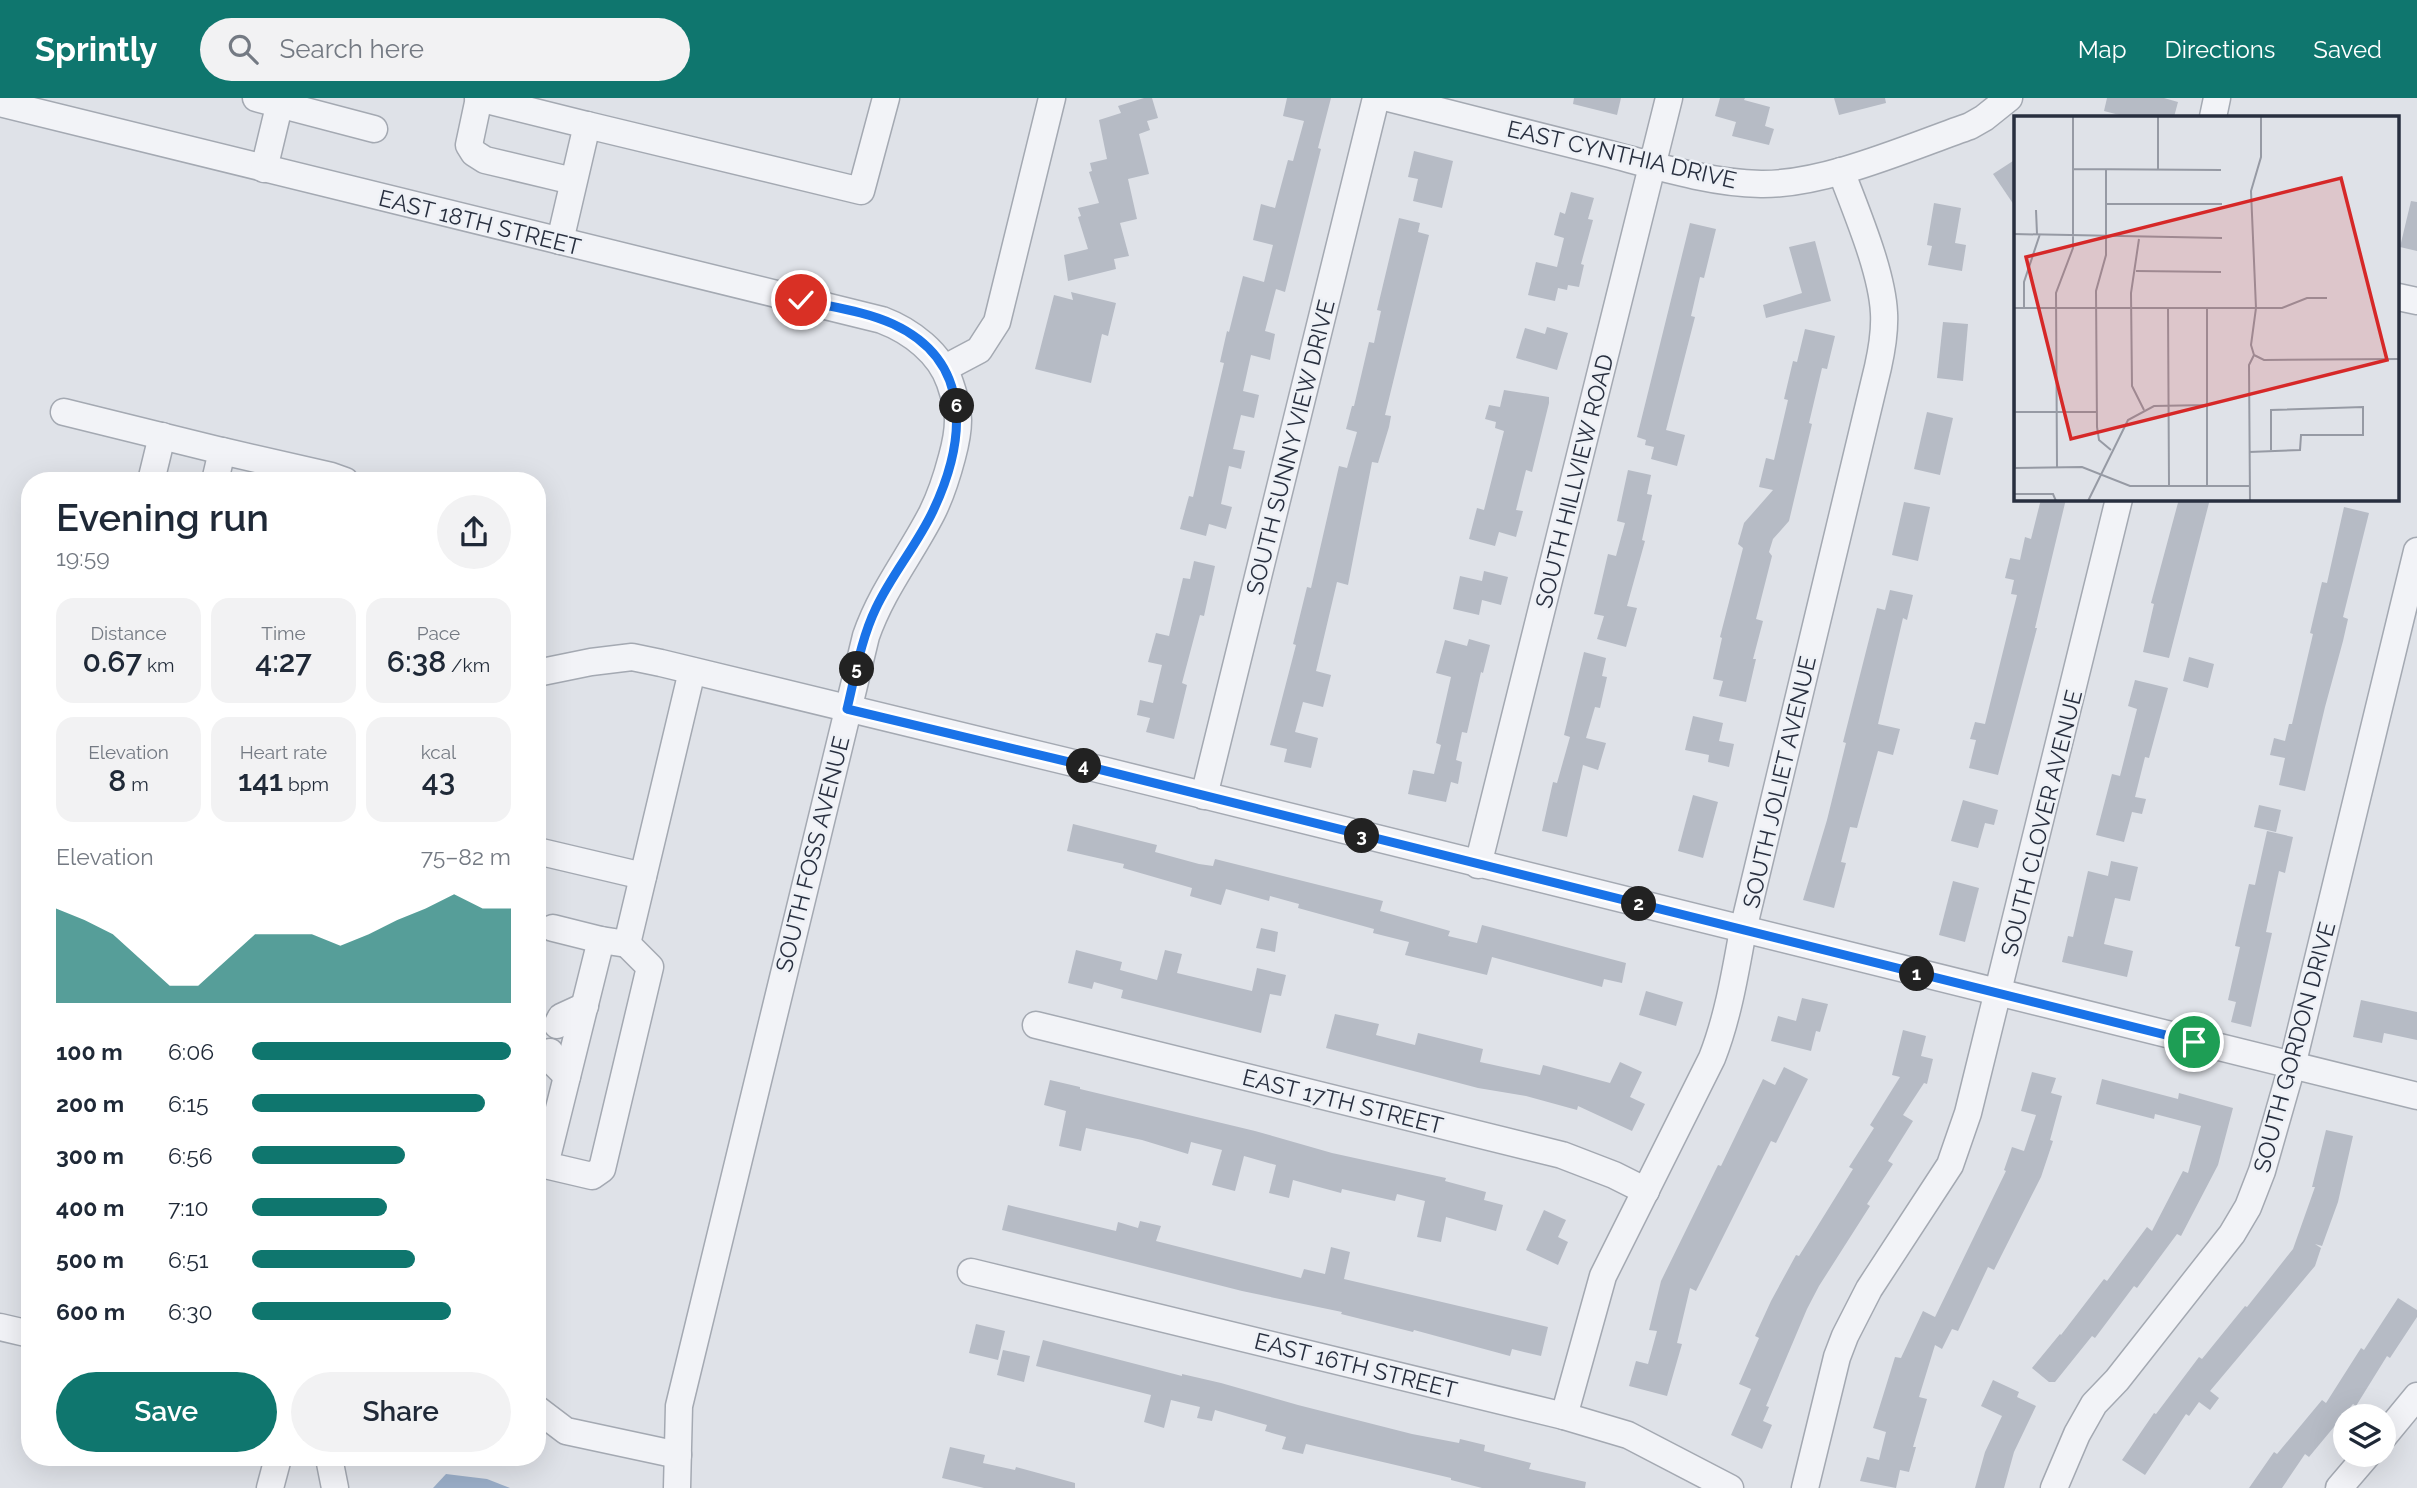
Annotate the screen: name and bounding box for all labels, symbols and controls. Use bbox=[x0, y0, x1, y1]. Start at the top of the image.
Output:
search box bbox=[200, 18, 690, 81]
text: Sprintly bbox=[35, 30, 158, 69]
icon: search bbox=[224, 30, 262, 68]
text: Search here bbox=[280, 34, 424, 64]
text: Map bbox=[2078, 35, 2127, 64]
text: Directions bbox=[2165, 35, 2275, 64]
text: Saved bbox=[2313, 35, 2382, 64]
street label: EAST CYNTHIA DRIVE bbox=[1505, 114, 1739, 194]
inset map bbox=[2014, 116, 2400, 500]
street label: EAST 18TH STREET bbox=[376, 184, 584, 260]
pin bbox=[771, 270, 831, 330]
icon: check bbox=[782, 281, 820, 319]
street label: SOUTH SUNNY VIEW DRIVE bbox=[1240, 297, 1340, 597]
street label: SOUTH HILLVIEW ROAD bbox=[1529, 351, 1619, 611]
pin: 6 bbox=[940, 388, 974, 424]
text: 6 bbox=[951, 394, 962, 416]
text: Evening run bbox=[56, 495, 269, 540]
button: share bbox=[437, 495, 511, 569]
text: 19:59 bbox=[56, 544, 110, 571]
text: Distance bbox=[90, 622, 167, 644]
text: Time bbox=[261, 622, 306, 644]
text: Pace bbox=[417, 622, 460, 644]
text: 0.67 bbox=[83, 644, 142, 679]
text: 4:27 bbox=[255, 644, 312, 679]
text: 6:38 bbox=[387, 644, 446, 679]
pin: 5 bbox=[840, 652, 874, 686]
street label: SOUTH JOLIET AVENUE bbox=[1737, 653, 1821, 911]
text: km bbox=[142, 654, 174, 676]
text: /km bbox=[446, 654, 490, 676]
text: 5 bbox=[851, 657, 862, 679]
street label: SOUTH CLOVER AVENUE bbox=[1995, 687, 2087, 959]
street label: SOUTH FOSS AVENUE bbox=[770, 733, 854, 975]
text: Elevation bbox=[88, 741, 169, 763]
text: Heart rate bbox=[240, 741, 327, 763]
text: kcal bbox=[421, 741, 456, 763]
pin: 4 bbox=[1066, 748, 1102, 784]
text: 4 bbox=[1078, 754, 1089, 776]
text: 8 bbox=[108, 763, 126, 798]
text: 141 bbox=[238, 763, 283, 798]
text: 43 bbox=[422, 763, 455, 798]
text: m bbox=[126, 773, 149, 795]
text: bpm bbox=[283, 773, 329, 795]
pin: 3 bbox=[1344, 818, 1380, 854]
text: 3 bbox=[1356, 824, 1367, 846]
text: Elevation bbox=[56, 843, 154, 870]
text: 75–82 m bbox=[421, 843, 511, 870]
pin: 2 bbox=[1622, 886, 1656, 922]
text: 2 bbox=[1633, 892, 1644, 914]
street label: SOUTH GORDON DRIVE bbox=[2248, 919, 2340, 1175]
pin: 1 bbox=[1899, 956, 1934, 992]
text: 1 bbox=[1912, 962, 1921, 984]
pin bbox=[2164, 1012, 2224, 1072]
icon: arrive bbox=[2175, 1023, 2213, 1061]
text: 100 m bbox=[56, 1038, 123, 1065]
text: 6:06 bbox=[168, 1038, 214, 1065]
street label: EAST 17TH STREET bbox=[1240, 1063, 1446, 1139]
text: 200 m bbox=[56, 1090, 124, 1117]
text: 6:15 bbox=[168, 1090, 209, 1117]
text: 300 m bbox=[56, 1142, 124, 1169]
text: 6:56 bbox=[168, 1142, 213, 1169]
text: 400 m bbox=[56, 1194, 124, 1221]
text: 7:10 bbox=[168, 1194, 209, 1221]
text: 500 m bbox=[56, 1246, 124, 1273]
text: 6:51 bbox=[168, 1246, 209, 1273]
text: 600 m bbox=[56, 1298, 125, 1325]
text: 6:30 bbox=[168, 1298, 213, 1325]
street label: EAST 16TH STREET bbox=[1252, 1327, 1460, 1403]
button: Save bbox=[56, 1372, 277, 1452]
button: Share bbox=[291, 1372, 511, 1452]
map controls bbox=[2333, 1404, 2396, 1467]
button: layers bbox=[2333, 1404, 2396, 1467]

